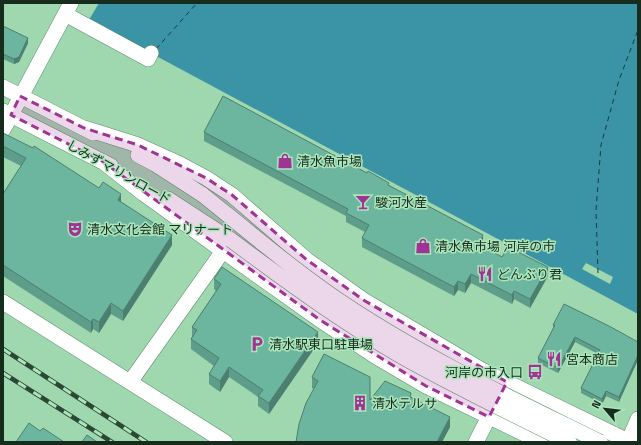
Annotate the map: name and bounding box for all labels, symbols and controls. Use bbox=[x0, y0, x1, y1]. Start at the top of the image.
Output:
street label: しみずマリンロード bbox=[64, 136, 174, 208]
shop icon: 清水魚市場 bbox=[276, 152, 294, 170]
place label: 清水魚市場 bbox=[297, 153, 362, 170]
bar icon: 駿河水産 bbox=[354, 193, 372, 211]
place label: 駿河水産 bbox=[375, 194, 427, 211]
theatre icon: 清水文化会館 マリナート bbox=[66, 220, 84, 238]
place label: 清水文化会館 マリナート bbox=[87, 221, 233, 238]
shop icon: 清水魚市場 河岸の市 bbox=[414, 237, 432, 255]
place label: 清水魚市場 河岸の市 bbox=[435, 238, 555, 255]
restaurant icon: どんぶり君 bbox=[476, 265, 494, 283]
place label: どんぶり君 bbox=[497, 266, 562, 283]
parking icon: 清水駅東口駐車場 bbox=[248, 335, 266, 353]
place label: 清水駅東口駐車場 bbox=[269, 336, 373, 353]
restaurant icon: 宮本商店 bbox=[545, 350, 563, 368]
place label: 宮本商店 bbox=[566, 351, 618, 368]
bus stop icon: 河岸の市入口 bbox=[526, 363, 544, 381]
place label: 河岸の市入口 bbox=[445, 364, 523, 381]
north arrow bbox=[585, 389, 625, 429]
building icon: 清水テルサ bbox=[351, 394, 369, 412]
place label: 清水テルサ bbox=[372, 395, 437, 412]
text: N bbox=[588, 398, 604, 411]

